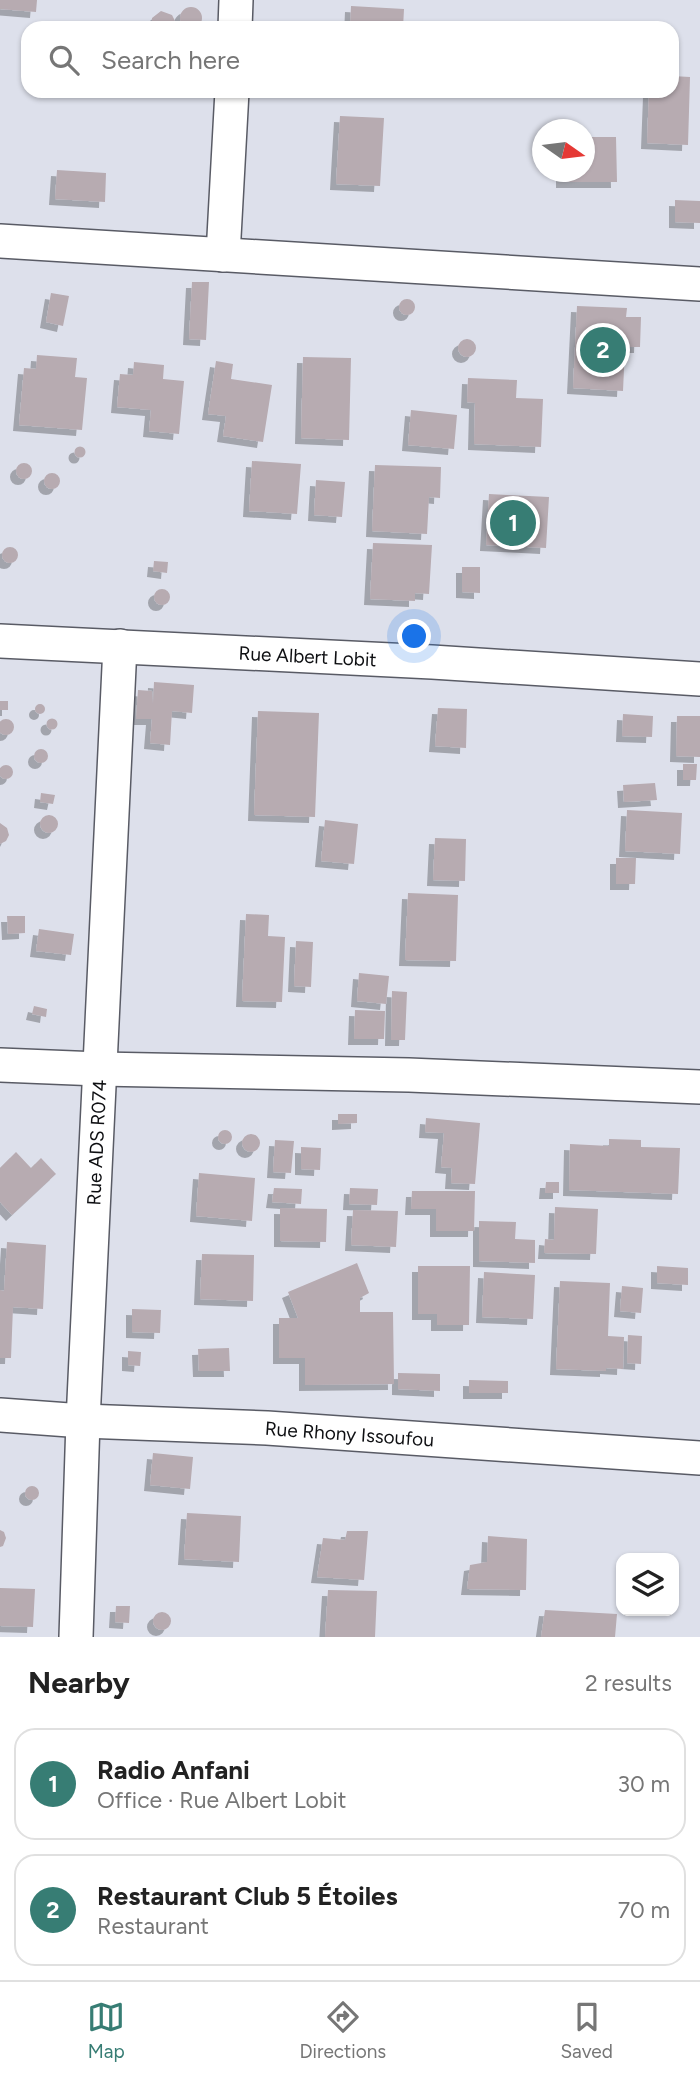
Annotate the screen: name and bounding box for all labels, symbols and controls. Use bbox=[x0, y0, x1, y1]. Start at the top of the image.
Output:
search box bbox=[21, 21, 679, 98]
icon: search bbox=[45, 41, 83, 79]
text: Search here bbox=[101, 44, 240, 76]
north arrow bbox=[532, 119, 595, 182]
pin: 2 bbox=[580, 324, 626, 376]
pin: 1 bbox=[490, 497, 536, 549]
your location bbox=[397, 619, 431, 653]
street label: Rue Albert Lobit bbox=[238, 641, 377, 671]
street label: Rue ADS R074 bbox=[82, 1079, 111, 1206]
street label: Rue Rhony Issoufou bbox=[264, 1416, 435, 1451]
map controls bbox=[616, 1553, 679, 1616]
button: layers bbox=[616, 1553, 679, 1616]
text: Nearby bbox=[28, 1664, 130, 1701]
text: 2 results bbox=[585, 1669, 672, 1697]
text: Radio Anfani bbox=[97, 1754, 250, 1786]
text: 1 bbox=[48, 1770, 58, 1798]
text: 30 m bbox=[617, 1770, 670, 1798]
text: Office · Rue Albert Lobit bbox=[97, 1786, 346, 1814]
text: Restaurant Club 5 Étoiles bbox=[97, 1880, 398, 1912]
text: 2 bbox=[46, 1896, 60, 1924]
text: 70 m bbox=[618, 1896, 670, 1924]
text: Restaurant bbox=[97, 1912, 209, 1940]
tab: Map bbox=[87, 1998, 125, 2063]
tab: Directions bbox=[299, 1998, 386, 2063]
tab: Saved bbox=[560, 1998, 613, 2063]

